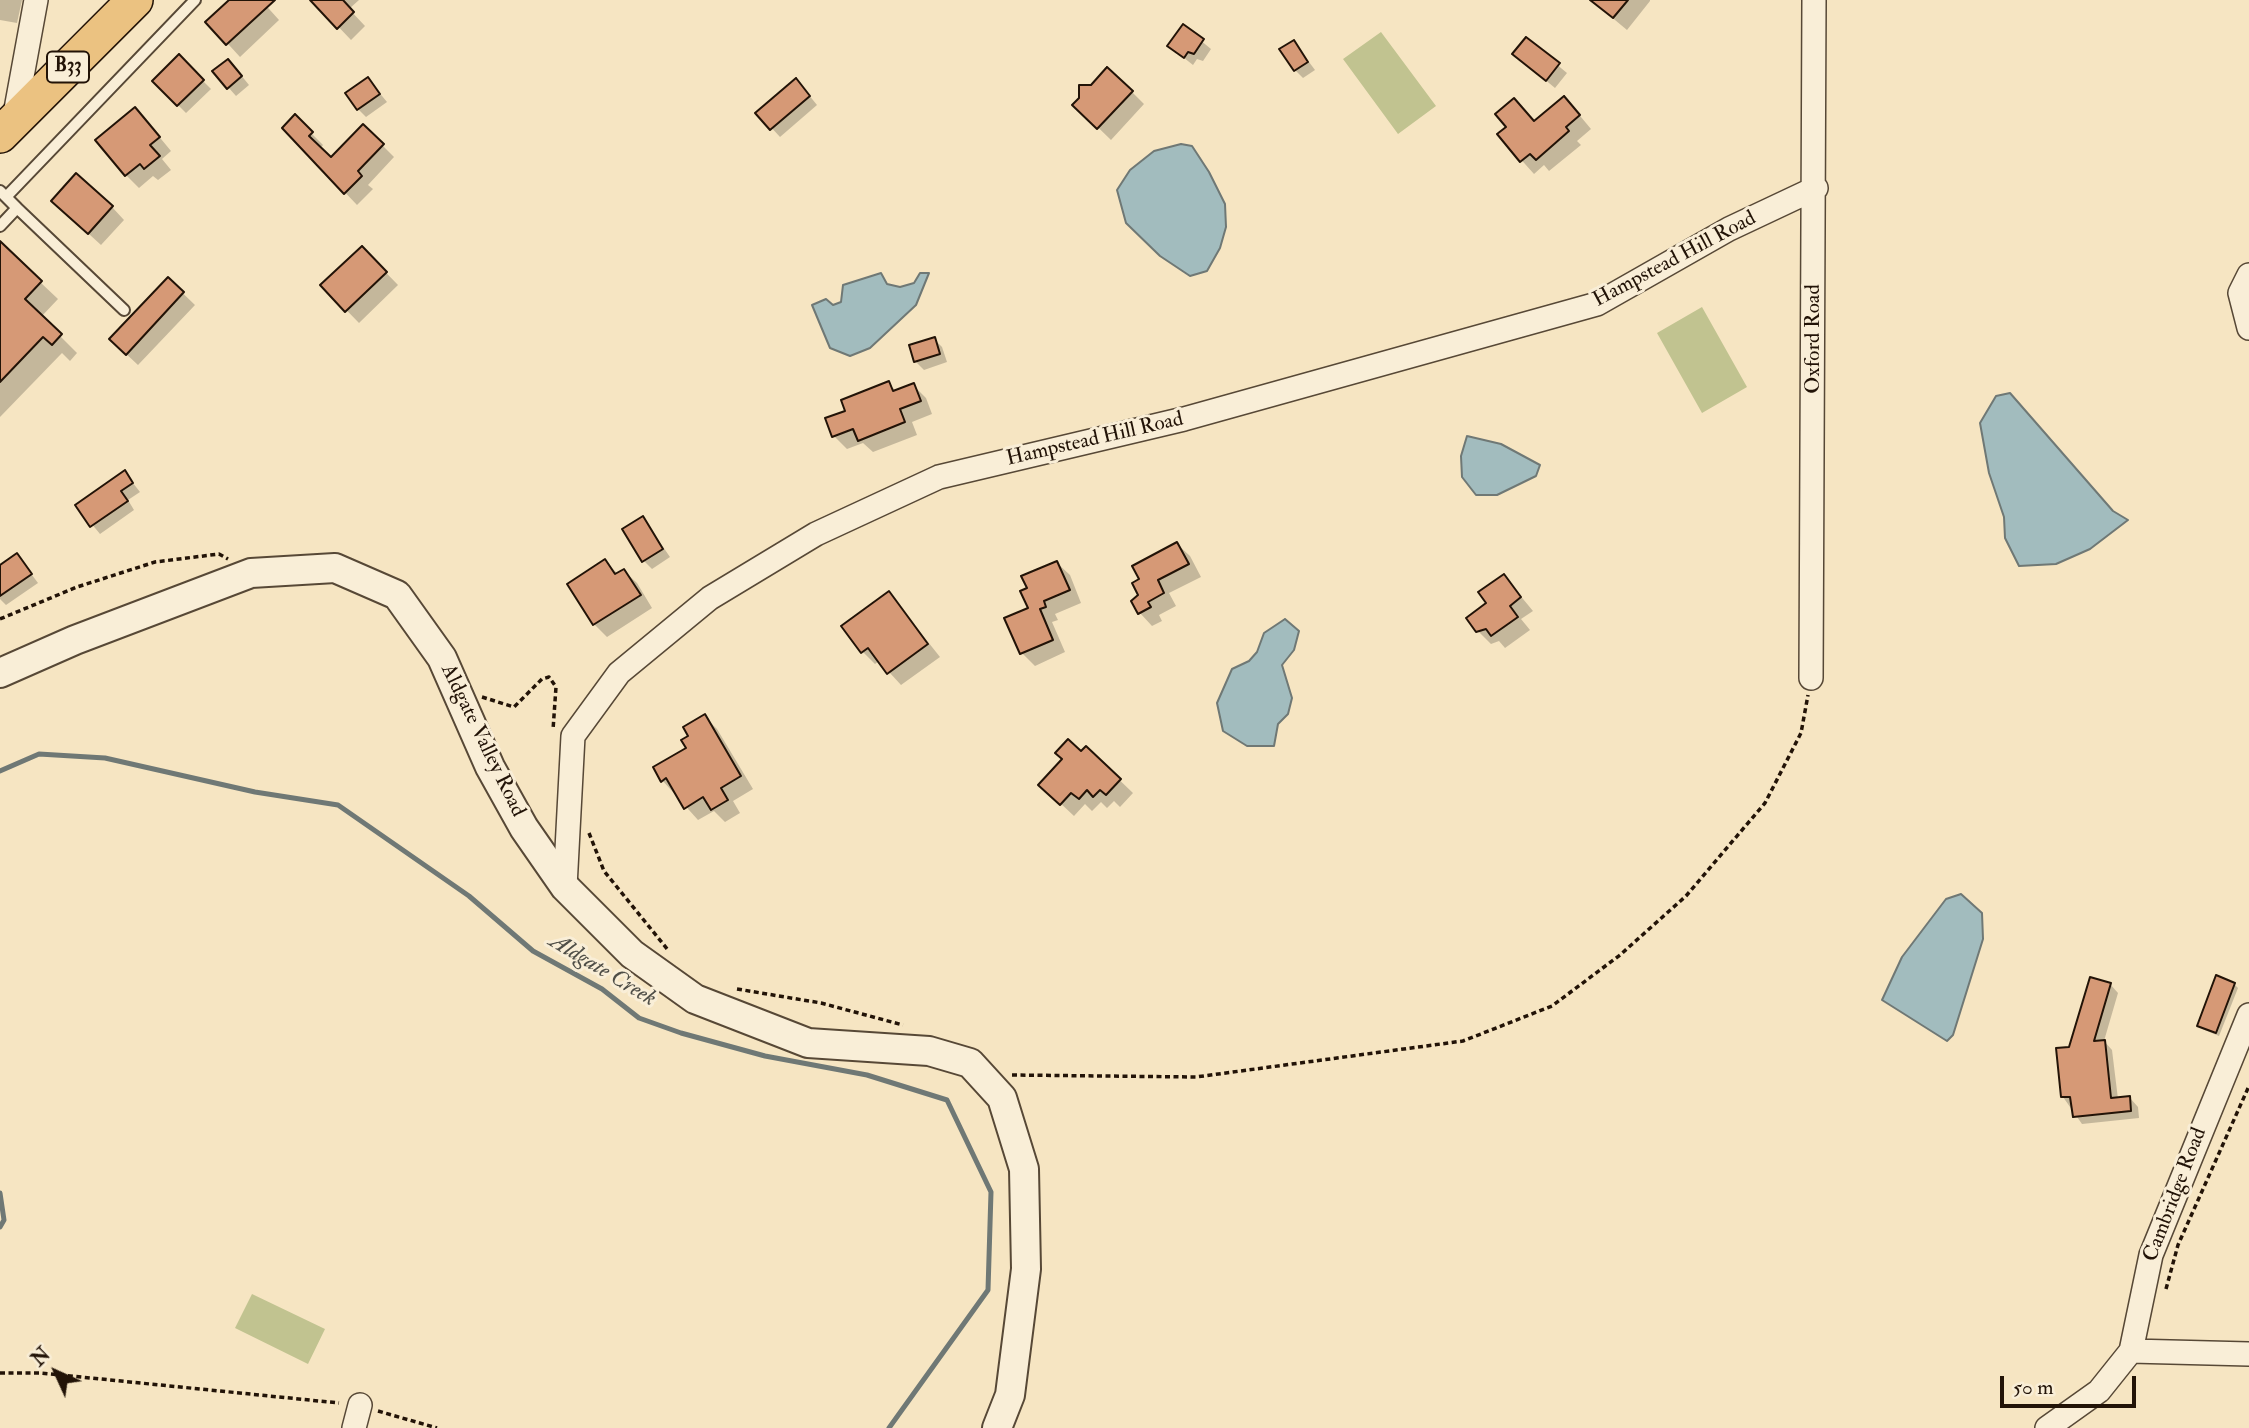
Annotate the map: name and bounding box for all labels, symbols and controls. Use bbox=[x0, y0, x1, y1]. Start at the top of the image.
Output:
road number: B33 bbox=[47, 52, 89, 82]
street label: Hampstead Hill Road bbox=[1589, 206, 1761, 314]
street label: Oxford Road bbox=[1801, 284, 1827, 394]
street label: Hampstead Hill Road bbox=[1004, 407, 1186, 473]
street label: Aldgate Valley Road bbox=[434, 661, 530, 821]
water label: Aldgate Creek bbox=[544, 928, 660, 1014]
street label: Cambridge Road bbox=[2139, 1124, 2213, 1266]
north arrow bbox=[21, 1337, 91, 1407]
text: N bbox=[27, 1343, 56, 1372]
scale bar bbox=[2004, 1362, 2140, 1406]
text: 50 m bbox=[2013, 1374, 2054, 1401]

